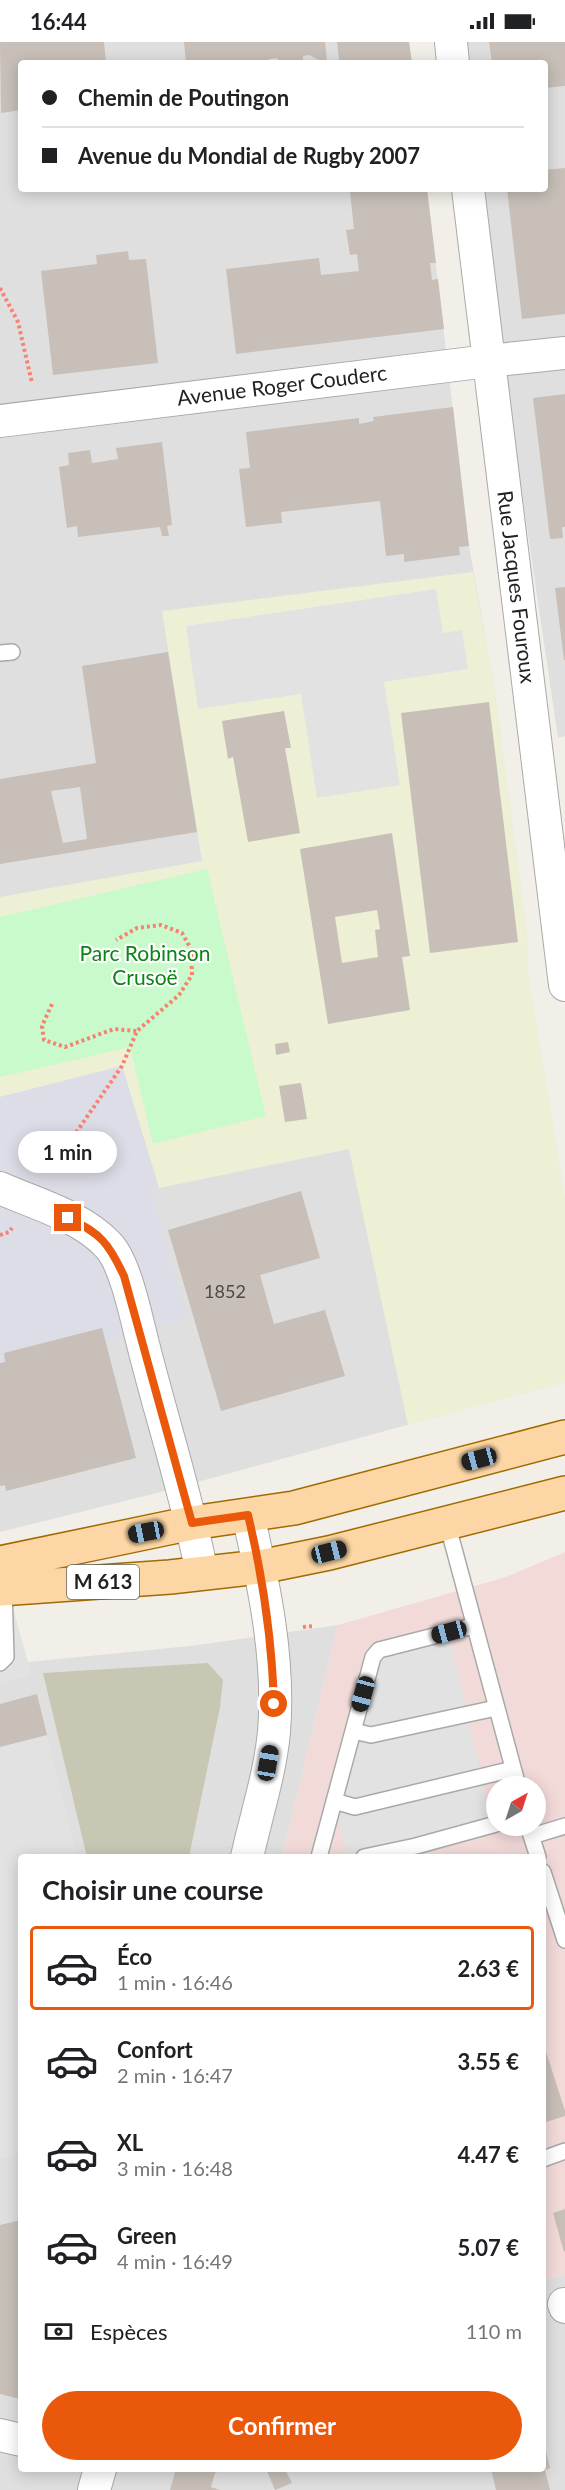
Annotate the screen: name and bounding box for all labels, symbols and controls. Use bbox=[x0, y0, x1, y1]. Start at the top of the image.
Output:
text: 16:44 bbox=[30, 8, 87, 35]
text: Chemin de Poutingon bbox=[78, 84, 289, 111]
text: Avenue du Mondial de Rugby 2007 bbox=[78, 142, 420, 169]
street label: Avenue Roger Couderc bbox=[175, 359, 388, 410]
street label: Rue Jacques Fouroux bbox=[493, 489, 542, 685]
park label: Parc Robinson Crusoë bbox=[80, 940, 210, 989]
callout: 1 min bbox=[19, 1131, 118, 1173]
text: 1 min bbox=[43, 1140, 92, 1164]
route end bbox=[54, 1204, 81, 1231]
house number: 1852 bbox=[204, 1280, 246, 1302]
car bbox=[459, 1446, 499, 1472]
car bbox=[127, 1520, 165, 1544]
car bbox=[309, 1539, 349, 1565]
road number: M 613 bbox=[67, 1565, 139, 1599]
car bbox=[429, 1619, 469, 1645]
car bbox=[350, 1674, 376, 1714]
route start bbox=[260, 1690, 287, 1717]
car bbox=[256, 1744, 280, 1782]
north arrow bbox=[486, 1776, 546, 1836]
map controls bbox=[486, 1776, 546, 1836]
text: Choisir une course bbox=[42, 1873, 264, 1906]
icon: car bbox=[45, 1941, 99, 1995]
text: Éco bbox=[117, 1943, 152, 1970]
text: 2.63 € bbox=[457, 1955, 519, 1982]
text: 1 min · 16:46 bbox=[117, 1970, 233, 1994]
icon: car bbox=[45, 2034, 99, 2088]
text: Confort bbox=[117, 2036, 193, 2063]
text: 3.55 € bbox=[457, 2048, 519, 2075]
text: 2 min · 16:47 bbox=[117, 2063, 233, 2087]
icon: car bbox=[45, 2127, 99, 2181]
text: XL bbox=[117, 2129, 143, 2156]
text: 4.47 € bbox=[457, 2141, 519, 2168]
text: 3 min · 16:48 bbox=[117, 2156, 233, 2180]
icon: car bbox=[45, 2220, 99, 2274]
text: Green bbox=[117, 2222, 177, 2249]
text: 5.07 € bbox=[457, 2234, 519, 2261]
text: 4 min · 16:49 bbox=[117, 2249, 233, 2273]
icon: cash bbox=[42, 2315, 75, 2348]
text: Espèces bbox=[90, 2318, 167, 2345]
text: 110 m bbox=[466, 2319, 522, 2343]
button: Confirmer bbox=[42, 2391, 522, 2460]

